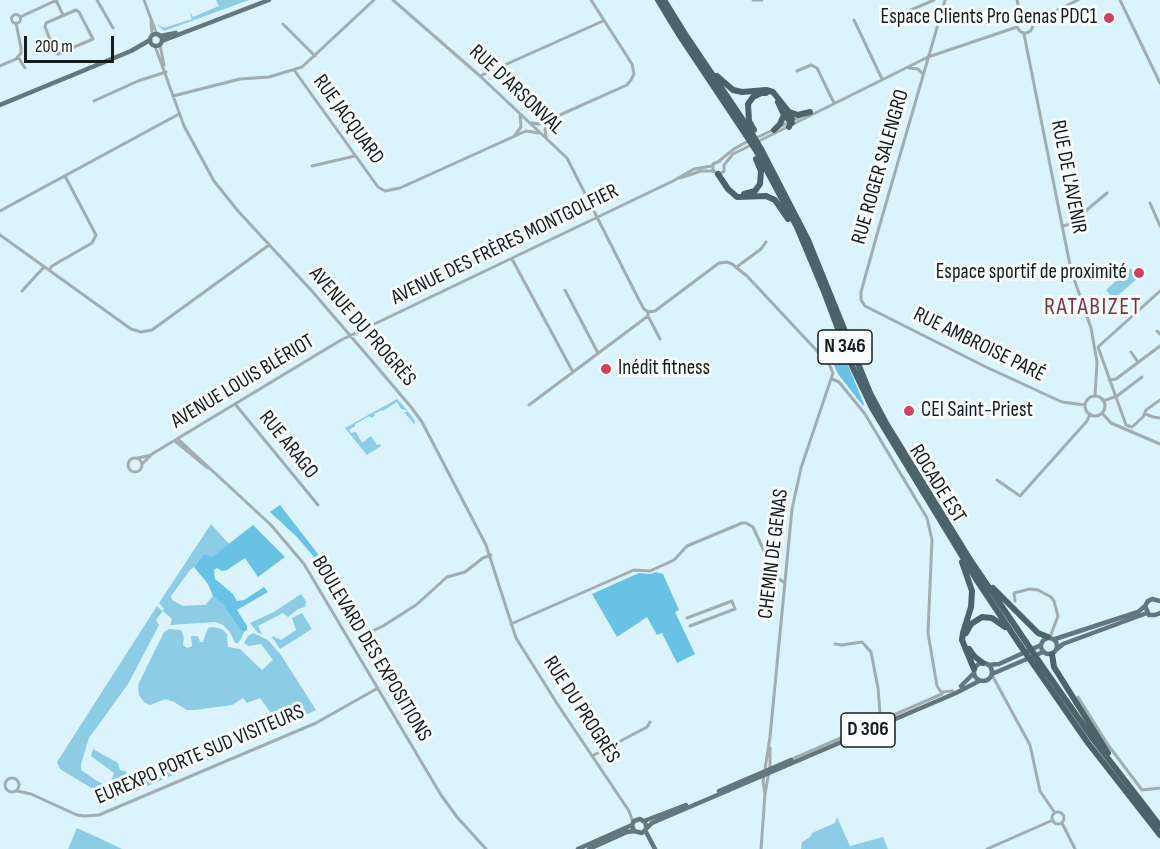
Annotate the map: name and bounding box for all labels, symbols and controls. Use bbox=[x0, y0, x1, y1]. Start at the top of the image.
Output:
place label: Espace Clients Pro Genas PDC1 bbox=[881, 5, 1097, 31]
marker: Espace Clients Pro Genas PDC1 bbox=[1102, 11, 1116, 25]
scale bar bbox=[27, 24, 117, 62]
text: 200 m bbox=[35, 36, 73, 57]
street label: RUE D'ARSONVAL bbox=[464, 40, 568, 140]
street label: RUE JACQUARD bbox=[307, 70, 389, 170]
street label: RUE ROGER SALENGRO bbox=[847, 87, 915, 247]
street label: RUE DE L'AVENIR bbox=[1045, 118, 1091, 236]
street label: AVENUE DES FRÈRES MONTGOLFIER bbox=[387, 179, 623, 311]
place label: Espace sportif de proximité bbox=[936, 260, 1127, 286]
street label: AVENUE DU PROGRÈS bbox=[303, 262, 421, 392]
marker: Espace sportif de proximité bbox=[1132, 266, 1146, 280]
district label: RATABIZET bbox=[1044, 294, 1142, 322]
street label: RUE AMBROISE PARÉ bbox=[909, 302, 1049, 388]
street label: AVENUE LOUIS BLÉRIOT bbox=[167, 329, 319, 435]
road number: N 346 bbox=[818, 330, 872, 364]
place label: Inédit fitness bbox=[618, 356, 710, 382]
marker: Inédit fitness bbox=[599, 362, 613, 376]
place label: CEI Saint-Priest bbox=[921, 398, 1033, 424]
marker: CEI Saint-Priest bbox=[902, 404, 916, 418]
street label: RUE ARAGO bbox=[253, 406, 323, 484]
street label: ROCADE EST bbox=[903, 440, 971, 528]
street label: CHEMIN DE GENAS bbox=[754, 488, 794, 620]
street label: BOULEVARD DES EXPOSITIONS bbox=[306, 552, 436, 746]
street label: RUE DU PROGRÈS bbox=[537, 652, 625, 768]
street label: EUREXPO PORTE SUD VISITEURS bbox=[92, 700, 308, 810]
road number: D 306 bbox=[841, 713, 895, 747]

